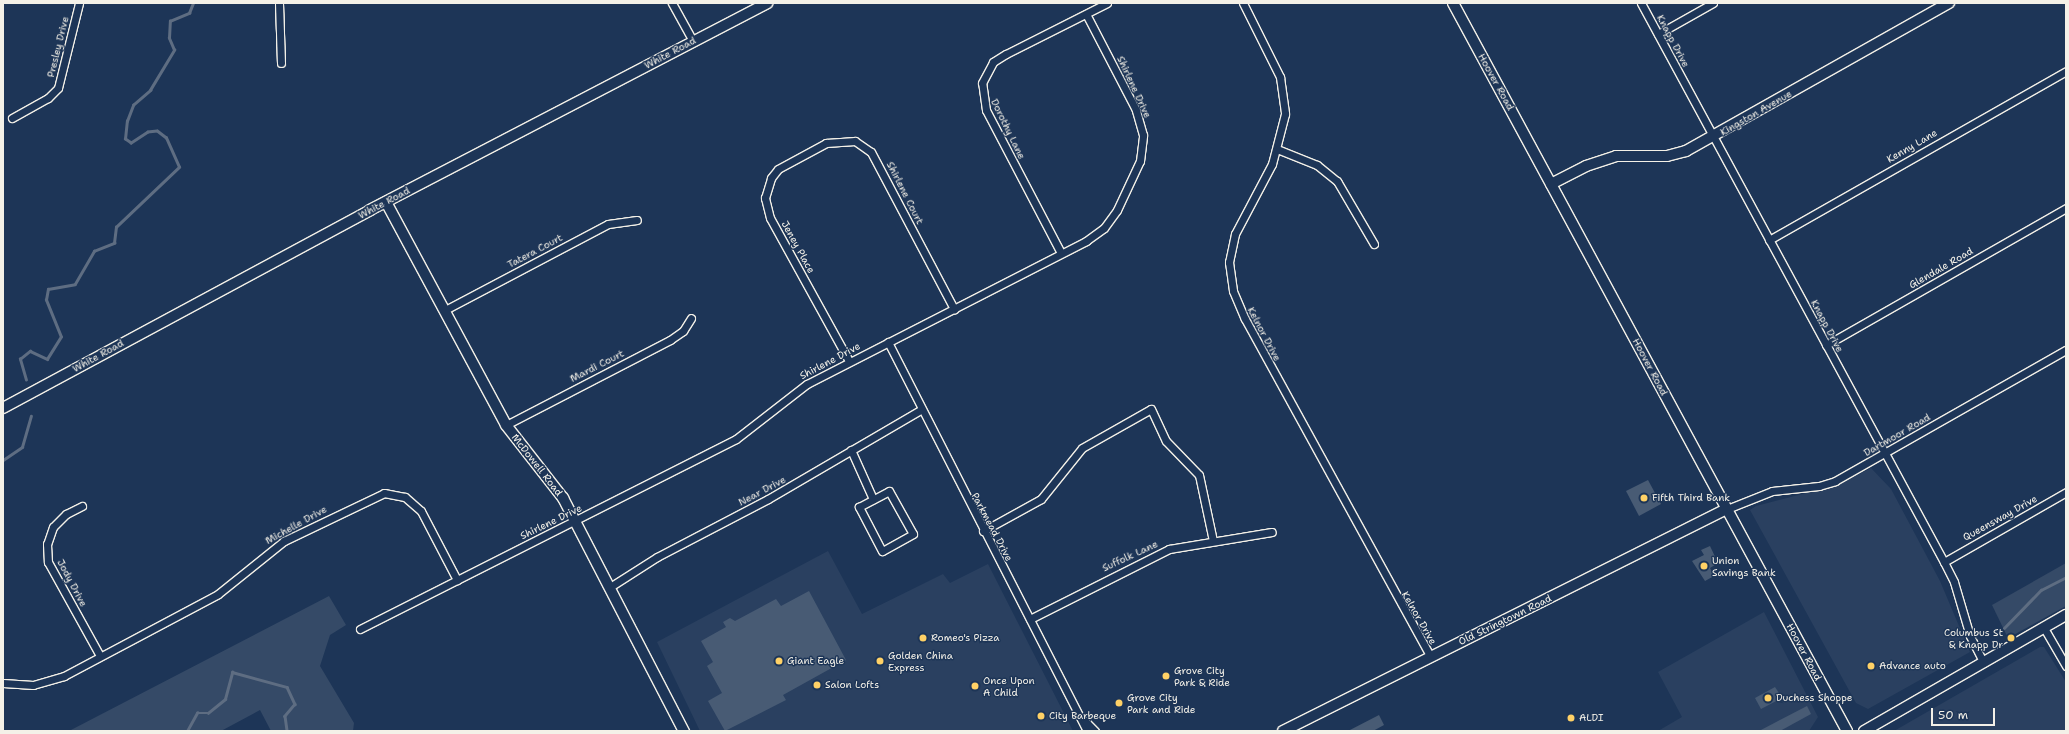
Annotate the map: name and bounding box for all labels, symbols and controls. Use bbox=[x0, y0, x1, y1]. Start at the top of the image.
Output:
street label: Knapp Drive bbox=[1654, 13, 1692, 69]
street label: Presley Drive bbox=[45, 15, 71, 79]
street label: White Road bbox=[642, 34, 698, 72]
street label: Hoover Road bbox=[1475, 51, 1517, 113]
street label: Shirlene Drive bbox=[1114, 54, 1154, 120]
street label: Kingston Avenue bbox=[1718, 88, 1794, 138]
street label: Dorothy Lane bbox=[988, 97, 1028, 161]
street label: Kenny Lane bbox=[1885, 127, 1939, 165]
street label: Shirlene Court bbox=[884, 160, 926, 226]
street label: White Road bbox=[356, 184, 412, 222]
street label: Jeney Place bbox=[779, 219, 817, 275]
street label: Tatera Court bbox=[505, 231, 565, 271]
street label: Glendale Road bbox=[1907, 245, 1975, 291]
street label: Knapp Drive bbox=[1808, 298, 1846, 354]
street label: Kelnor Drive bbox=[1245, 305, 1283, 363]
street label: Hoover Road bbox=[1630, 336, 1670, 398]
street label: White Road bbox=[70, 337, 126, 375]
street label: Shirlene Drive bbox=[798, 340, 862, 382]
street label: Mardi Court bbox=[568, 347, 626, 385]
street label: Dartmoor Road bbox=[1862, 411, 1932, 459]
street label: McDowell Road bbox=[509, 432, 565, 498]
street label: Near Drive bbox=[736, 474, 788, 508]
street label: Parkmead Drive bbox=[969, 491, 1015, 563]
place label: Fifth Third Bank bbox=[1652, 492, 1730, 504]
marker: Fifth Third Bank bbox=[1639, 493, 1649, 503]
street label: Queensway Drive bbox=[1961, 493, 2039, 543]
street label: Shirlene Drive bbox=[518, 502, 584, 542]
street label: Michelle Drive bbox=[263, 503, 329, 547]
street label: Suffolk Lane bbox=[1100, 538, 1160, 574]
place label: Union Savings Bank bbox=[1712, 554, 1776, 578]
street label: Jody Drive bbox=[55, 557, 89, 609]
marker: Union Savings Bank bbox=[1699, 561, 1709, 571]
street label: Kelnor Drive bbox=[1399, 589, 1439, 647]
street label: Old Stringtown Road bbox=[1456, 592, 1554, 648]
street label: Hoover Road bbox=[1784, 621, 1824, 683]
place label: Columbus St & Knapp Dr bbox=[1944, 626, 2003, 650]
place label: Romeo's Pizza bbox=[931, 632, 1000, 644]
marker: Romeo's Pizza bbox=[918, 633, 928, 643]
marker: Columbus St & Knapp Dr bbox=[2006, 633, 2016, 643]
place label: Golden China Express bbox=[888, 649, 953, 672]
place label: Giant Eagle bbox=[787, 655, 844, 667]
marker: Giant Eagle bbox=[774, 656, 784, 666]
marker: Golden China Express bbox=[875, 656, 885, 666]
place label: Advance auto bbox=[1879, 660, 1946, 672]
marker: Advance auto bbox=[1866, 661, 1876, 671]
place label: Grove City Park & Ride bbox=[1174, 664, 1230, 688]
marker: Grove City Park & Ride bbox=[1161, 671, 1171, 681]
place label: Once Upon A Child bbox=[983, 674, 1035, 698]
place label: Salon Lofts bbox=[825, 679, 879, 691]
marker: Salon Lofts bbox=[812, 680, 822, 690]
marker: Once Upon A Child bbox=[970, 681, 980, 691]
place label: Grove City Park and Ride bbox=[1127, 691, 1195, 714]
place label: Duchess Shoppe bbox=[1776, 692, 1853, 704]
marker: Duchess Shoppe bbox=[1763, 693, 1773, 703]
marker: Grove City Park and Ride bbox=[1114, 698, 1124, 708]
scale bar bbox=[1933, 700, 1997, 726]
text: 50 m bbox=[1938, 707, 1968, 723]
place label: City Barbeque bbox=[1049, 710, 1116, 722]
marker: City Barbeque bbox=[1036, 711, 1046, 721]
place label: ALDI bbox=[1579, 712, 1603, 724]
marker: ALDI bbox=[1566, 713, 1576, 723]

